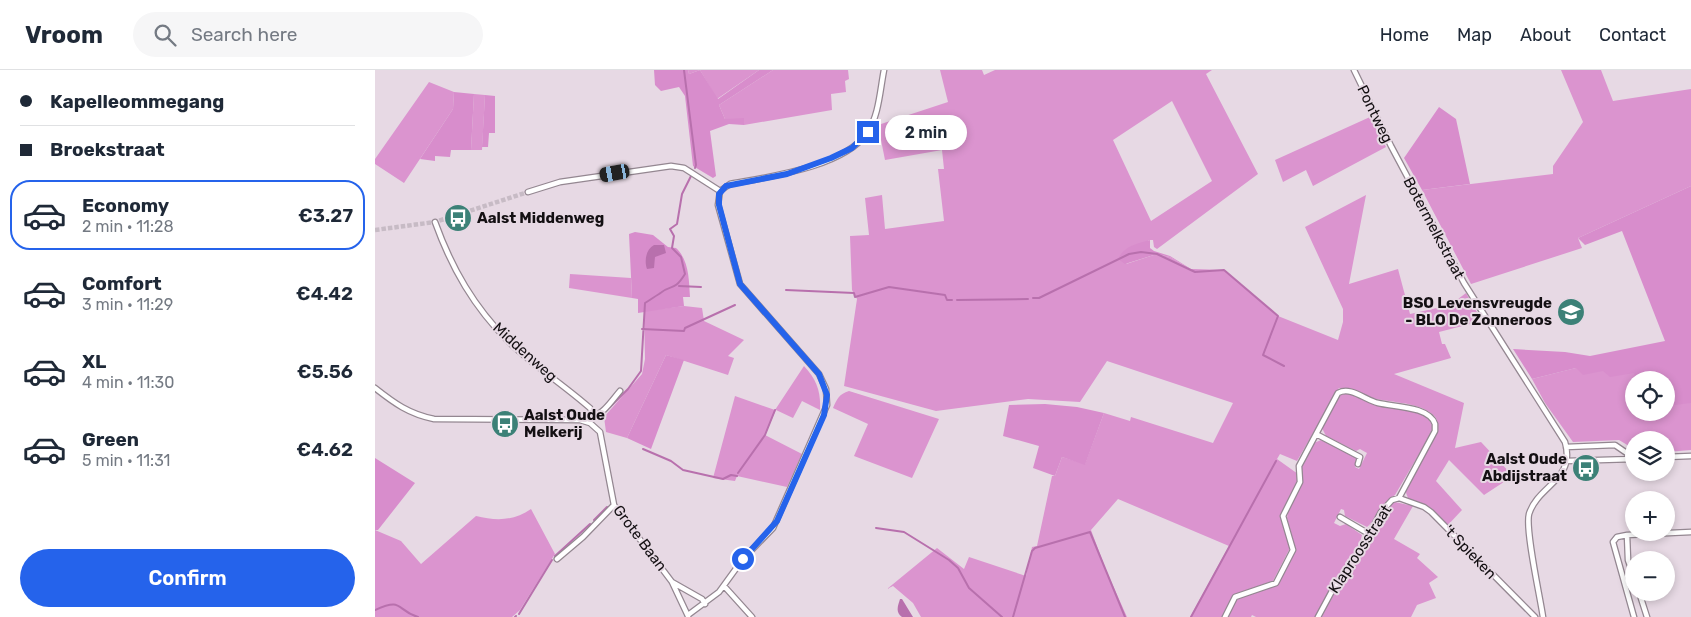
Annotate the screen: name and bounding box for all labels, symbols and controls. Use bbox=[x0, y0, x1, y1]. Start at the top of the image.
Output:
search box bbox=[133, 12, 483, 57]
text: Vroom bbox=[25, 21, 103, 49]
icon: search bbox=[151, 21, 179, 49]
text: Search here bbox=[191, 23, 297, 46]
text: Home bbox=[1380, 24, 1429, 46]
text: Map bbox=[1457, 24, 1492, 46]
text: About bbox=[1520, 24, 1571, 46]
text: Contact bbox=[1599, 24, 1666, 46]
street label: Pontweg bbox=[1353, 82, 1397, 146]
text: Kapelleommegang bbox=[50, 90, 224, 113]
callout: 2 min bbox=[885, 114, 968, 150]
route end bbox=[857, 121, 879, 143]
text: 2 min bbox=[905, 123, 947, 142]
text: Broekstraat bbox=[50, 138, 165, 161]
car bbox=[598, 163, 631, 183]
street label: Botermelkstraat bbox=[1400, 174, 1469, 282]
icon: car bbox=[22, 193, 67, 238]
text: Economy bbox=[82, 194, 169, 217]
bus stop icon: Aalst Middenweg bbox=[443, 203, 473, 233]
text: €3.27 bbox=[298, 204, 353, 227]
place label: Aalst Middenweg bbox=[477, 209, 604, 227]
text: 2 min · 11:28 bbox=[82, 217, 174, 236]
icon: car bbox=[22, 271, 67, 316]
text: Comfort bbox=[82, 272, 162, 295]
text: €4.42 bbox=[296, 282, 353, 305]
place label: BSO Levensvreugde - BLO De Zonneroos bbox=[1403, 294, 1552, 329]
text: 3 min · 11:29 bbox=[82, 295, 173, 314]
school or university icon: BSO Levensvreugde - BLO De Zonneroos bbox=[1556, 297, 1586, 327]
street label: Middenweg bbox=[489, 319, 561, 385]
icon: car bbox=[22, 349, 67, 394]
text: XL bbox=[82, 350, 106, 373]
text: €5.56 bbox=[297, 360, 353, 383]
map controls bbox=[1625, 371, 1675, 601]
button: locate bbox=[1625, 371, 1675, 421]
text: 4 min · 11:30 bbox=[82, 373, 174, 392]
place label: Aalst Oude Melkerij bbox=[524, 406, 605, 441]
bus stop icon: Aalst Oude Melkerij bbox=[490, 409, 520, 439]
icon: car bbox=[22, 427, 67, 472]
text: Green bbox=[82, 428, 139, 451]
button: layers bbox=[1625, 431, 1675, 481]
text: €4.62 bbox=[297, 438, 353, 461]
place label: Aalst Oude Abdijstraat bbox=[1482, 450, 1567, 485]
text: 5 min · 11:31 bbox=[82, 451, 170, 470]
bus stop icon: Aalst Oude Abdijstraat bbox=[1571, 453, 1601, 483]
button: + bbox=[1625, 491, 1675, 541]
street label: Grote Baan bbox=[609, 501, 671, 575]
street label: Klaproosstraat bbox=[1325, 501, 1395, 597]
street label: 't Spieken bbox=[1440, 521, 1500, 583]
route start bbox=[732, 548, 754, 570]
button: Confirm bbox=[20, 549, 355, 607]
button: − bbox=[1625, 551, 1675, 601]

